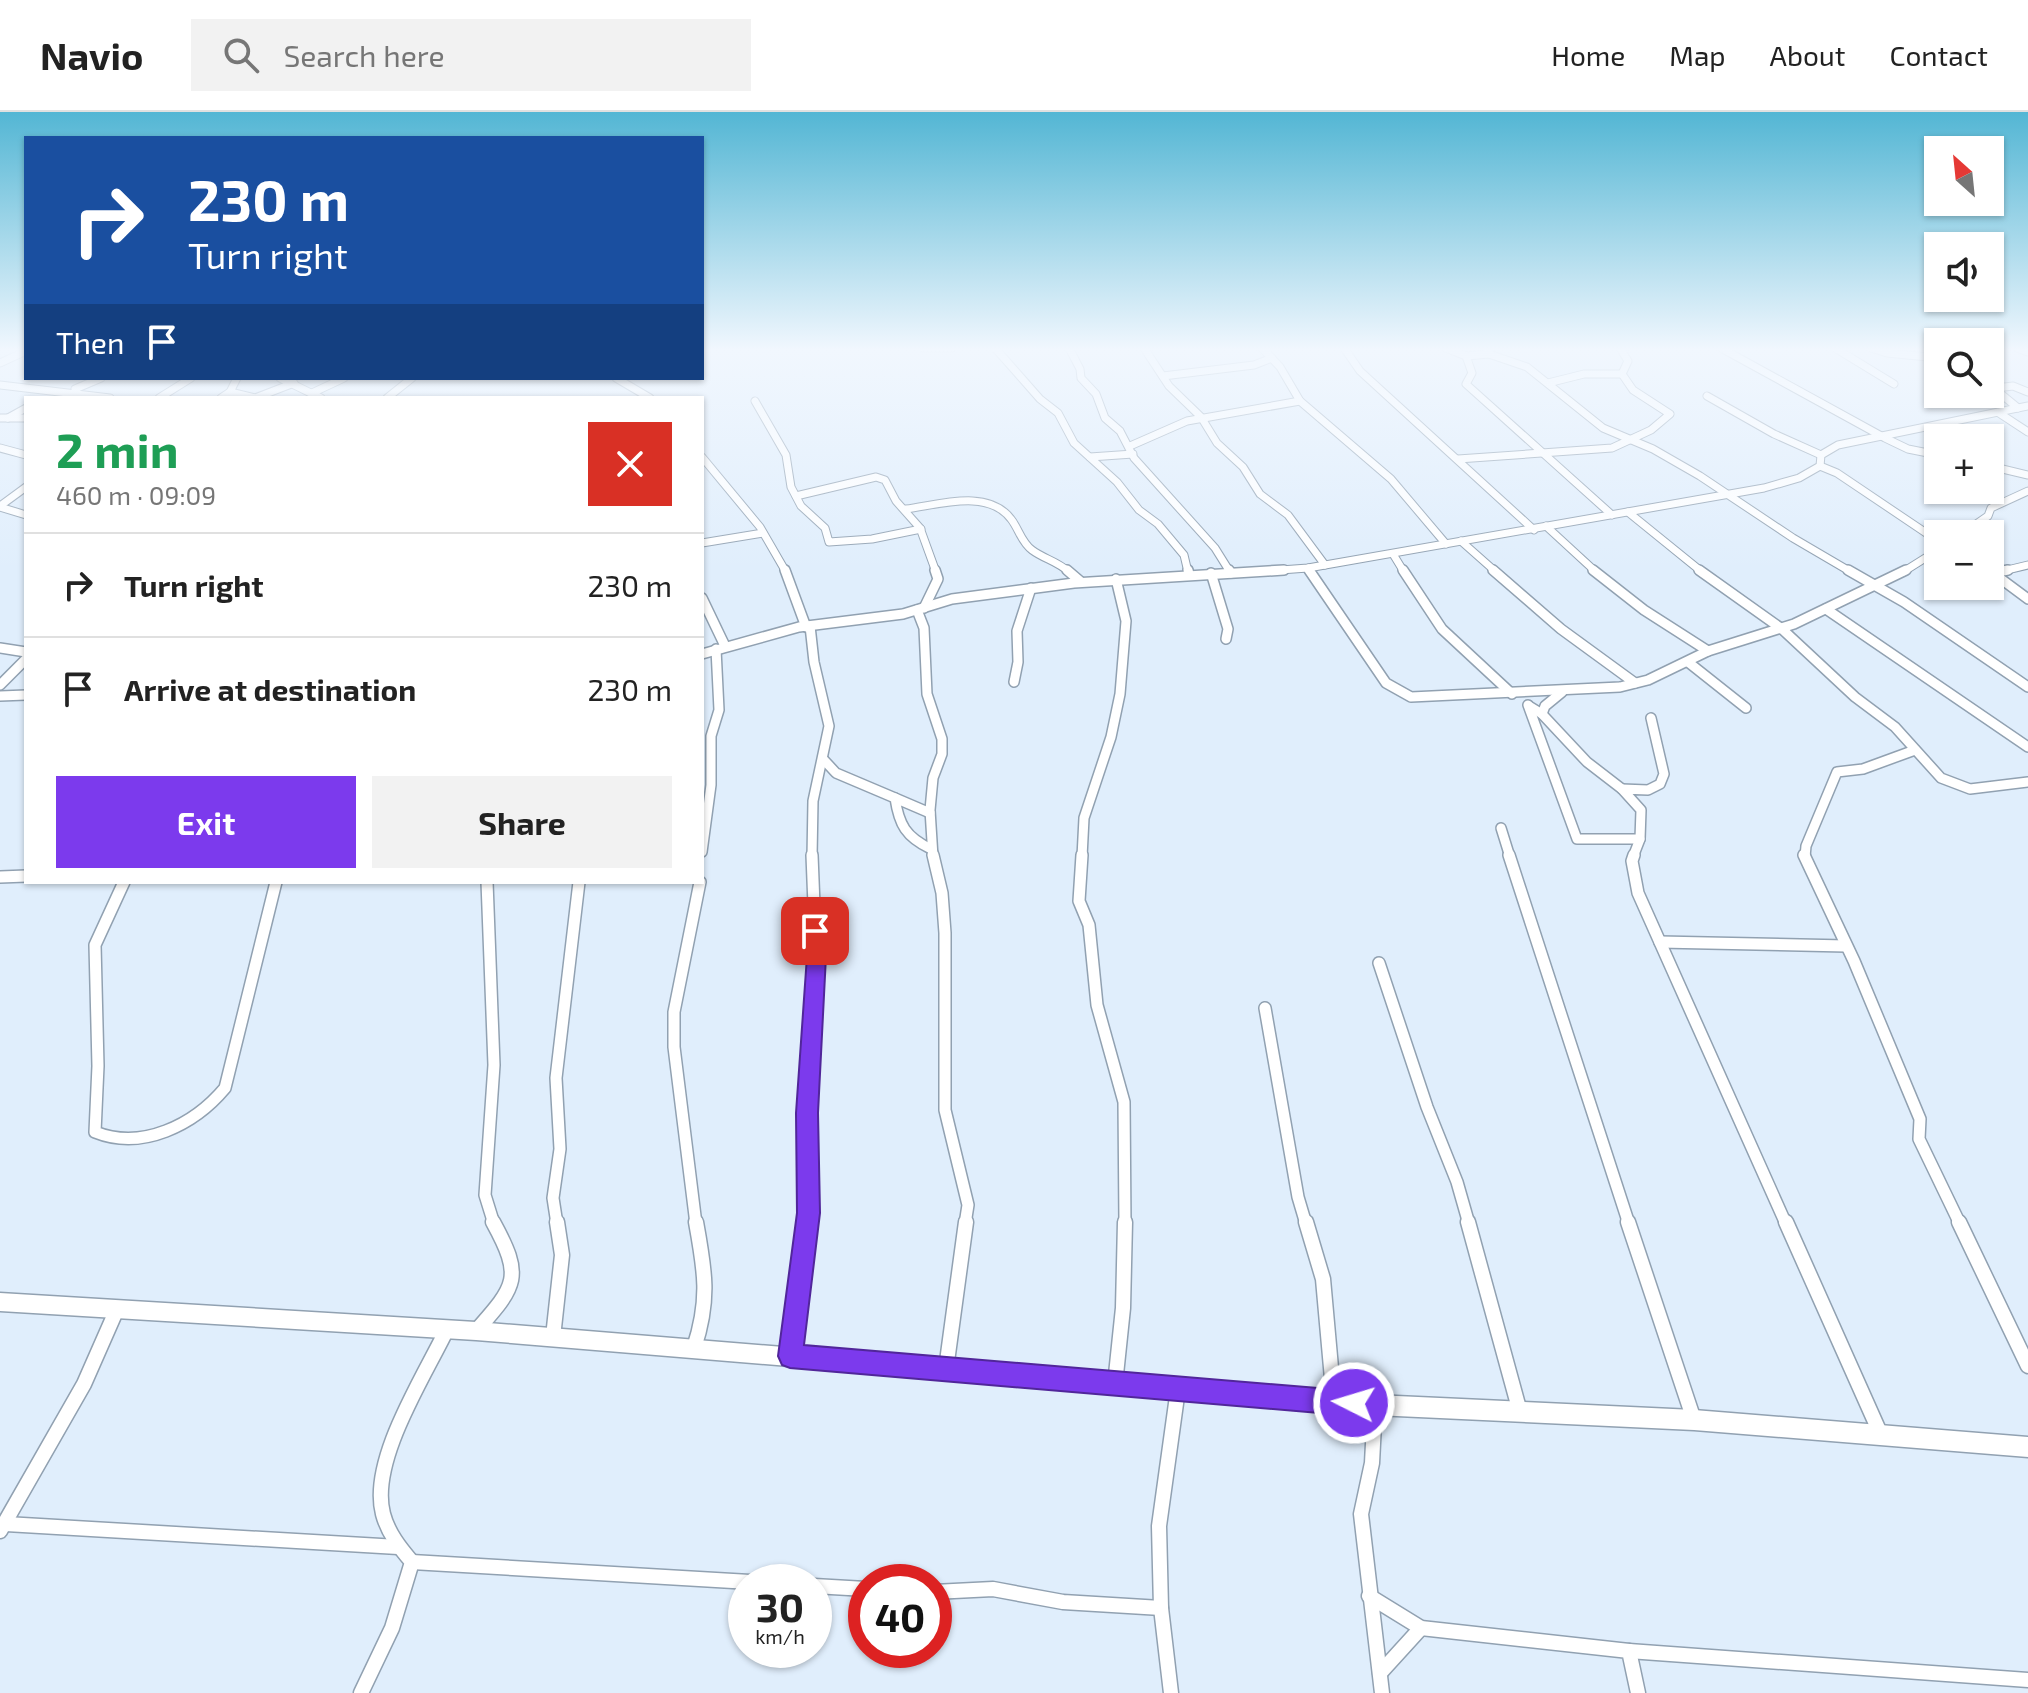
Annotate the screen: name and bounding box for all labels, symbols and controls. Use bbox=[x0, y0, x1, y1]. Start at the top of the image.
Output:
search box bbox=[191, 19, 751, 91]
text: Navio bbox=[40, 32, 143, 78]
icon: search bbox=[219, 33, 263, 77]
text: Search here bbox=[283, 37, 445, 73]
text: Home bbox=[1551, 38, 1625, 72]
text: Map bbox=[1669, 38, 1726, 72]
text: About bbox=[1770, 38, 1845, 72]
text: Contact bbox=[1889, 38, 1988, 72]
north arrow bbox=[1924, 136, 2004, 216]
map controls bbox=[1924, 136, 2004, 600]
text: 230 m bbox=[188, 165, 349, 232]
icon: right bbox=[56, 168, 160, 272]
button: sound bbox=[1924, 232, 2004, 312]
text: Turn right bbox=[188, 233, 348, 276]
icon: arrive bbox=[140, 320, 184, 364]
text: Then bbox=[56, 324, 124, 360]
button: search bbox=[1924, 328, 2004, 408]
text: 2 min bbox=[56, 420, 179, 478]
button: close bbox=[588, 422, 672, 506]
button: + bbox=[1924, 424, 2004, 504]
text: 460 m · 09:09 bbox=[56, 479, 216, 510]
button: − bbox=[1924, 520, 2004, 600]
icon: right bbox=[56, 563, 100, 607]
text: Turn right bbox=[124, 567, 264, 603]
text: 230 m bbox=[587, 567, 672, 603]
icon: arrive bbox=[56, 667, 100, 711]
text: Arrive at destination bbox=[124, 671, 416, 707]
text: 230 m bbox=[587, 671, 672, 707]
button: Exit bbox=[56, 776, 356, 868]
button: Share bbox=[372, 776, 672, 868]
pin bbox=[781, 897, 849, 965]
icon: arrive bbox=[793, 909, 837, 953]
position arrow bbox=[1312, 1361, 1396, 1445]
speed limit sign: 40 bbox=[848, 1564, 952, 1668]
text: 30 bbox=[756, 1582, 804, 1630]
text: km/h bbox=[755, 1624, 805, 1648]

